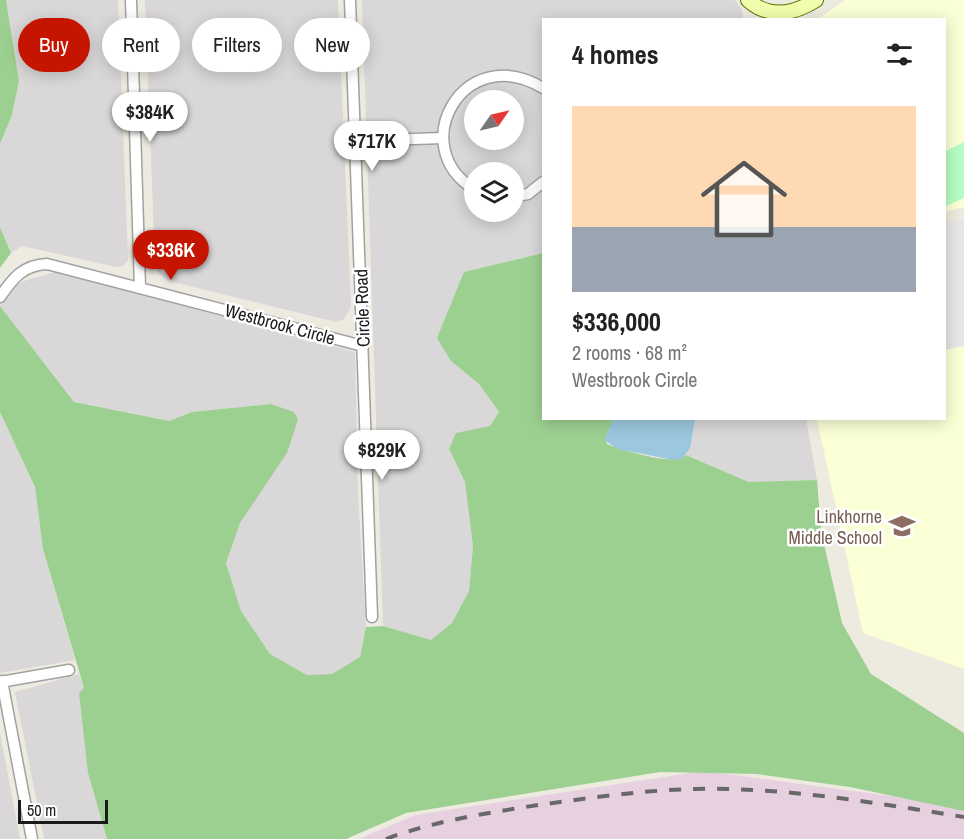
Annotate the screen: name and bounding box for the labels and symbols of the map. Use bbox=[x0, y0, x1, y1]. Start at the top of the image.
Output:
north arrow bbox=[464, 90, 524, 150]
pin: $384K bbox=[108, 92, 192, 143]
pin: $717K bbox=[330, 121, 414, 172]
pin: $336K bbox=[129, 230, 213, 281]
street label: Circle Road bbox=[348, 269, 376, 347]
street label: Westbrook Circle bbox=[222, 297, 338, 351]
pin: $829K bbox=[340, 430, 424, 481]
place label: Linkhorne Middle School bbox=[788, 504, 882, 550]
school or university icon: Linkhorne Middle School bbox=[887, 511, 917, 541]
scale bar bbox=[18, 797, 108, 824]

